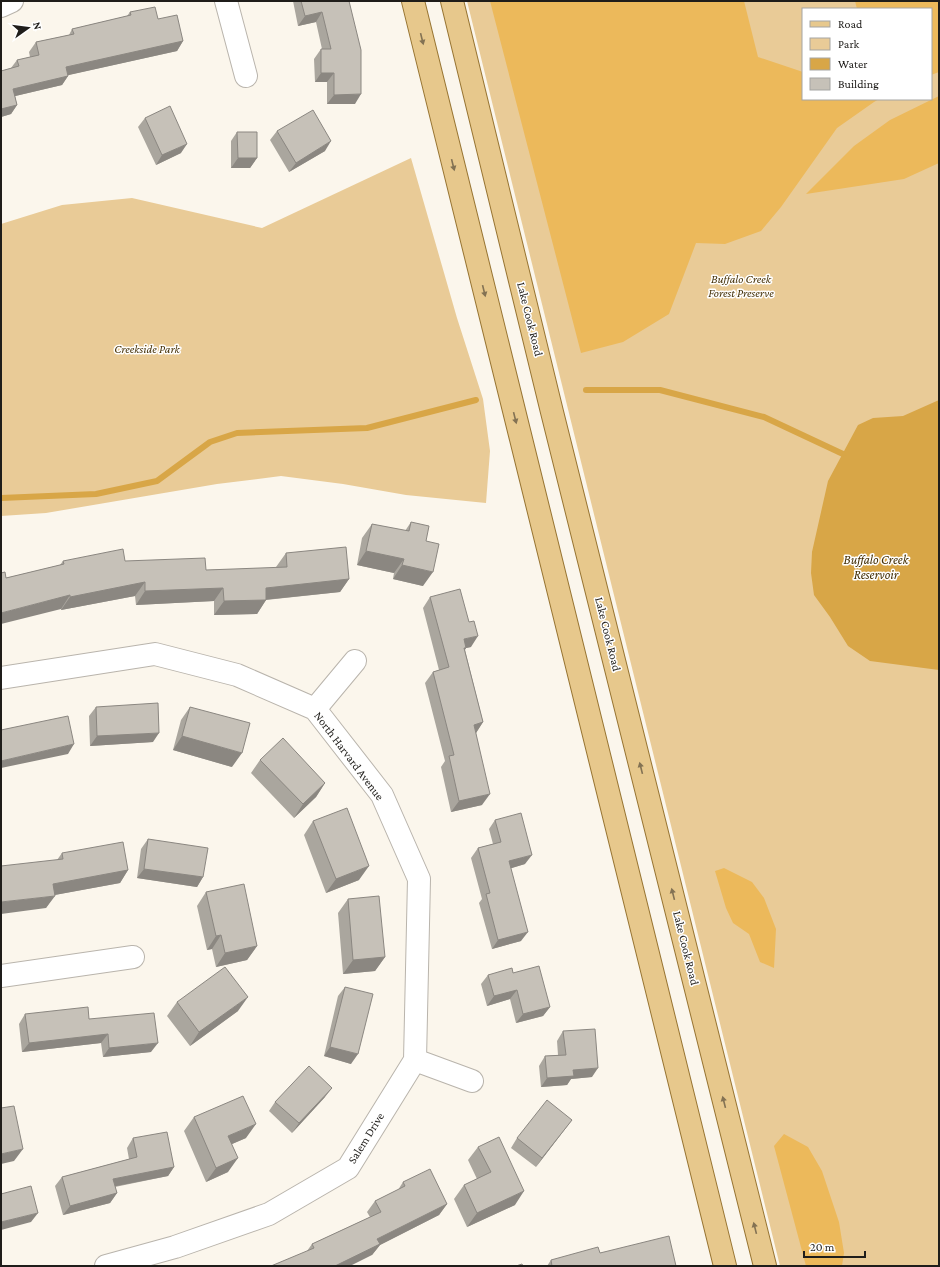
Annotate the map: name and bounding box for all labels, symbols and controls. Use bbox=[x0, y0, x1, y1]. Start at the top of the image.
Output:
north arrow bbox=[8, 8, 48, 48]
legend bbox=[802, 8, 932, 100]
text: Road bbox=[838, 17, 863, 31]
text: N bbox=[31, 20, 45, 31]
one-way arrow bbox=[419, 33, 425, 45]
text: Park bbox=[838, 37, 860, 51]
text: Water bbox=[838, 57, 868, 71]
text: Building bbox=[838, 77, 879, 91]
one-way arrow bbox=[450, 159, 456, 171]
park label: Buffalo Creek Forest Preserve bbox=[708, 272, 774, 300]
street label: Lake Cook Road bbox=[514, 280, 546, 358]
one-way arrow bbox=[481, 286, 487, 298]
park label: Creekside Park bbox=[114, 342, 181, 356]
one-way arrow bbox=[512, 412, 518, 424]
water label: Buffalo Creek Reservoir bbox=[844, 552, 910, 582]
street label: Lake Cook Road bbox=[592, 595, 624, 673]
street label: North Harvard Avenue bbox=[311, 709, 387, 803]
one-way arrow bbox=[638, 762, 644, 774]
one-way arrow bbox=[669, 888, 675, 900]
street label: Lake Cook Road bbox=[670, 909, 702, 987]
one-way arrow bbox=[721, 1096, 727, 1108]
street label: Salem Drive bbox=[345, 1110, 387, 1166]
one-way arrow bbox=[752, 1222, 758, 1234]
scale bar bbox=[804, 1233, 865, 1259]
text: 20 m bbox=[810, 1240, 835, 1254]

